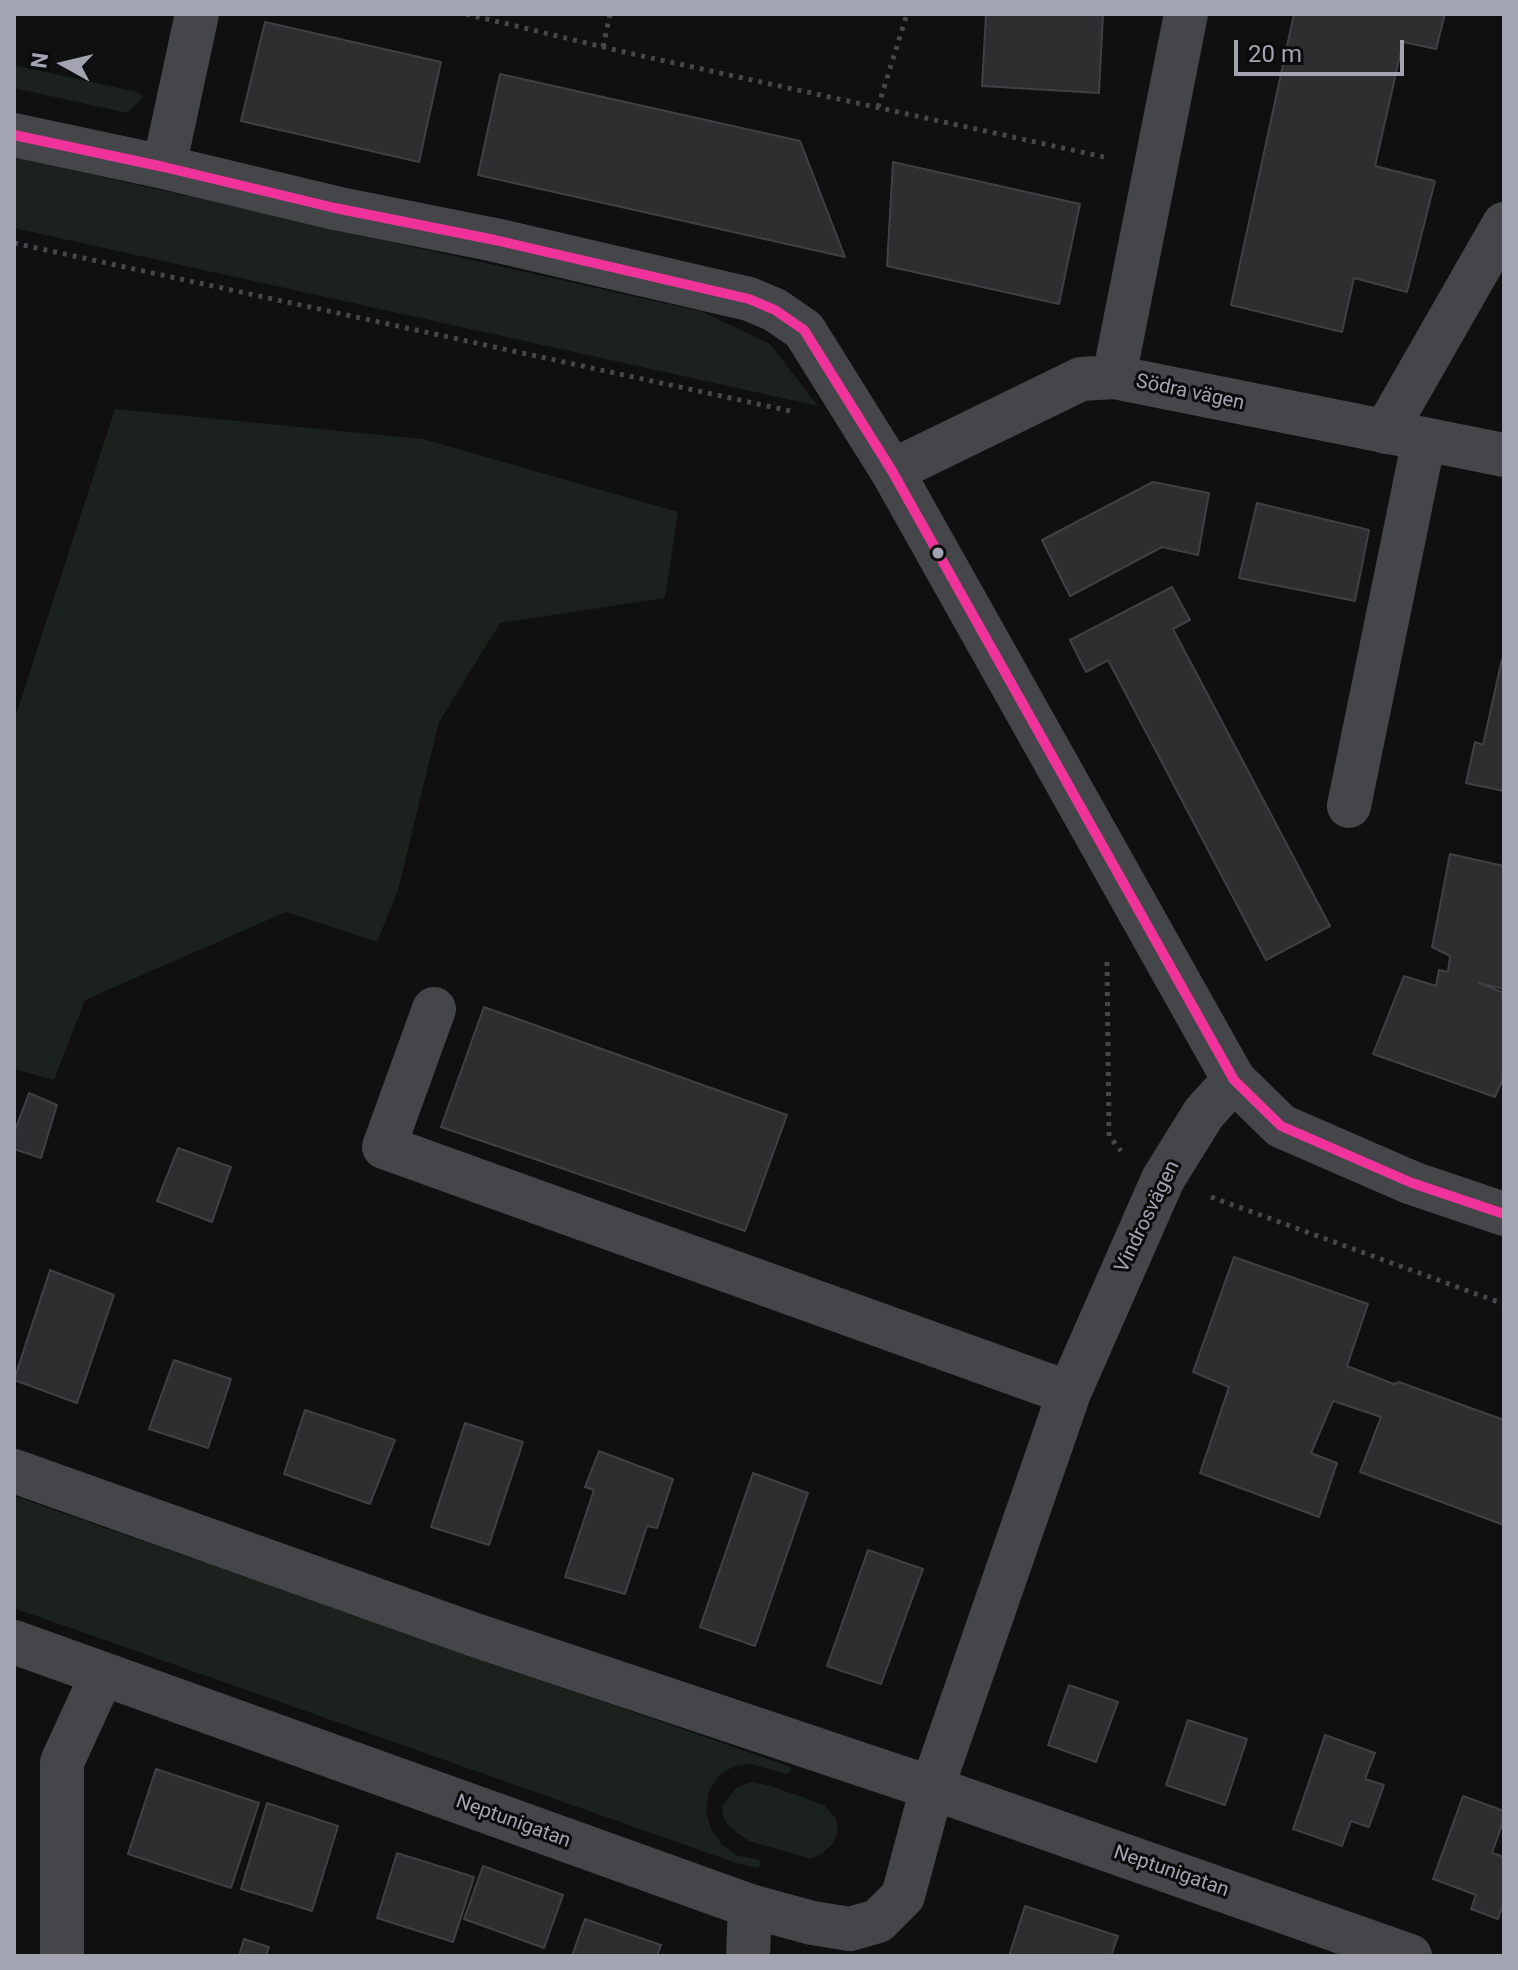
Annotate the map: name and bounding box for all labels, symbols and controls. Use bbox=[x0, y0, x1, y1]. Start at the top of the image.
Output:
north arrow bbox=[24, 24, 104, 104]
scale bar bbox=[1238, 24, 1408, 74]
text: 20 m bbox=[1248, 40, 1302, 68]
text: N bbox=[26, 51, 53, 70]
street label: Södra vägen bbox=[1134, 370, 1246, 416]
unlabelled marker bbox=[930, 545, 946, 561]
street label: Vindrosvägen bbox=[1111, 1157, 1185, 1277]
street label: Neptunigatan bbox=[452, 1790, 574, 1854]
street label: Neptunigatan bbox=[1110, 1841, 1232, 1903]

